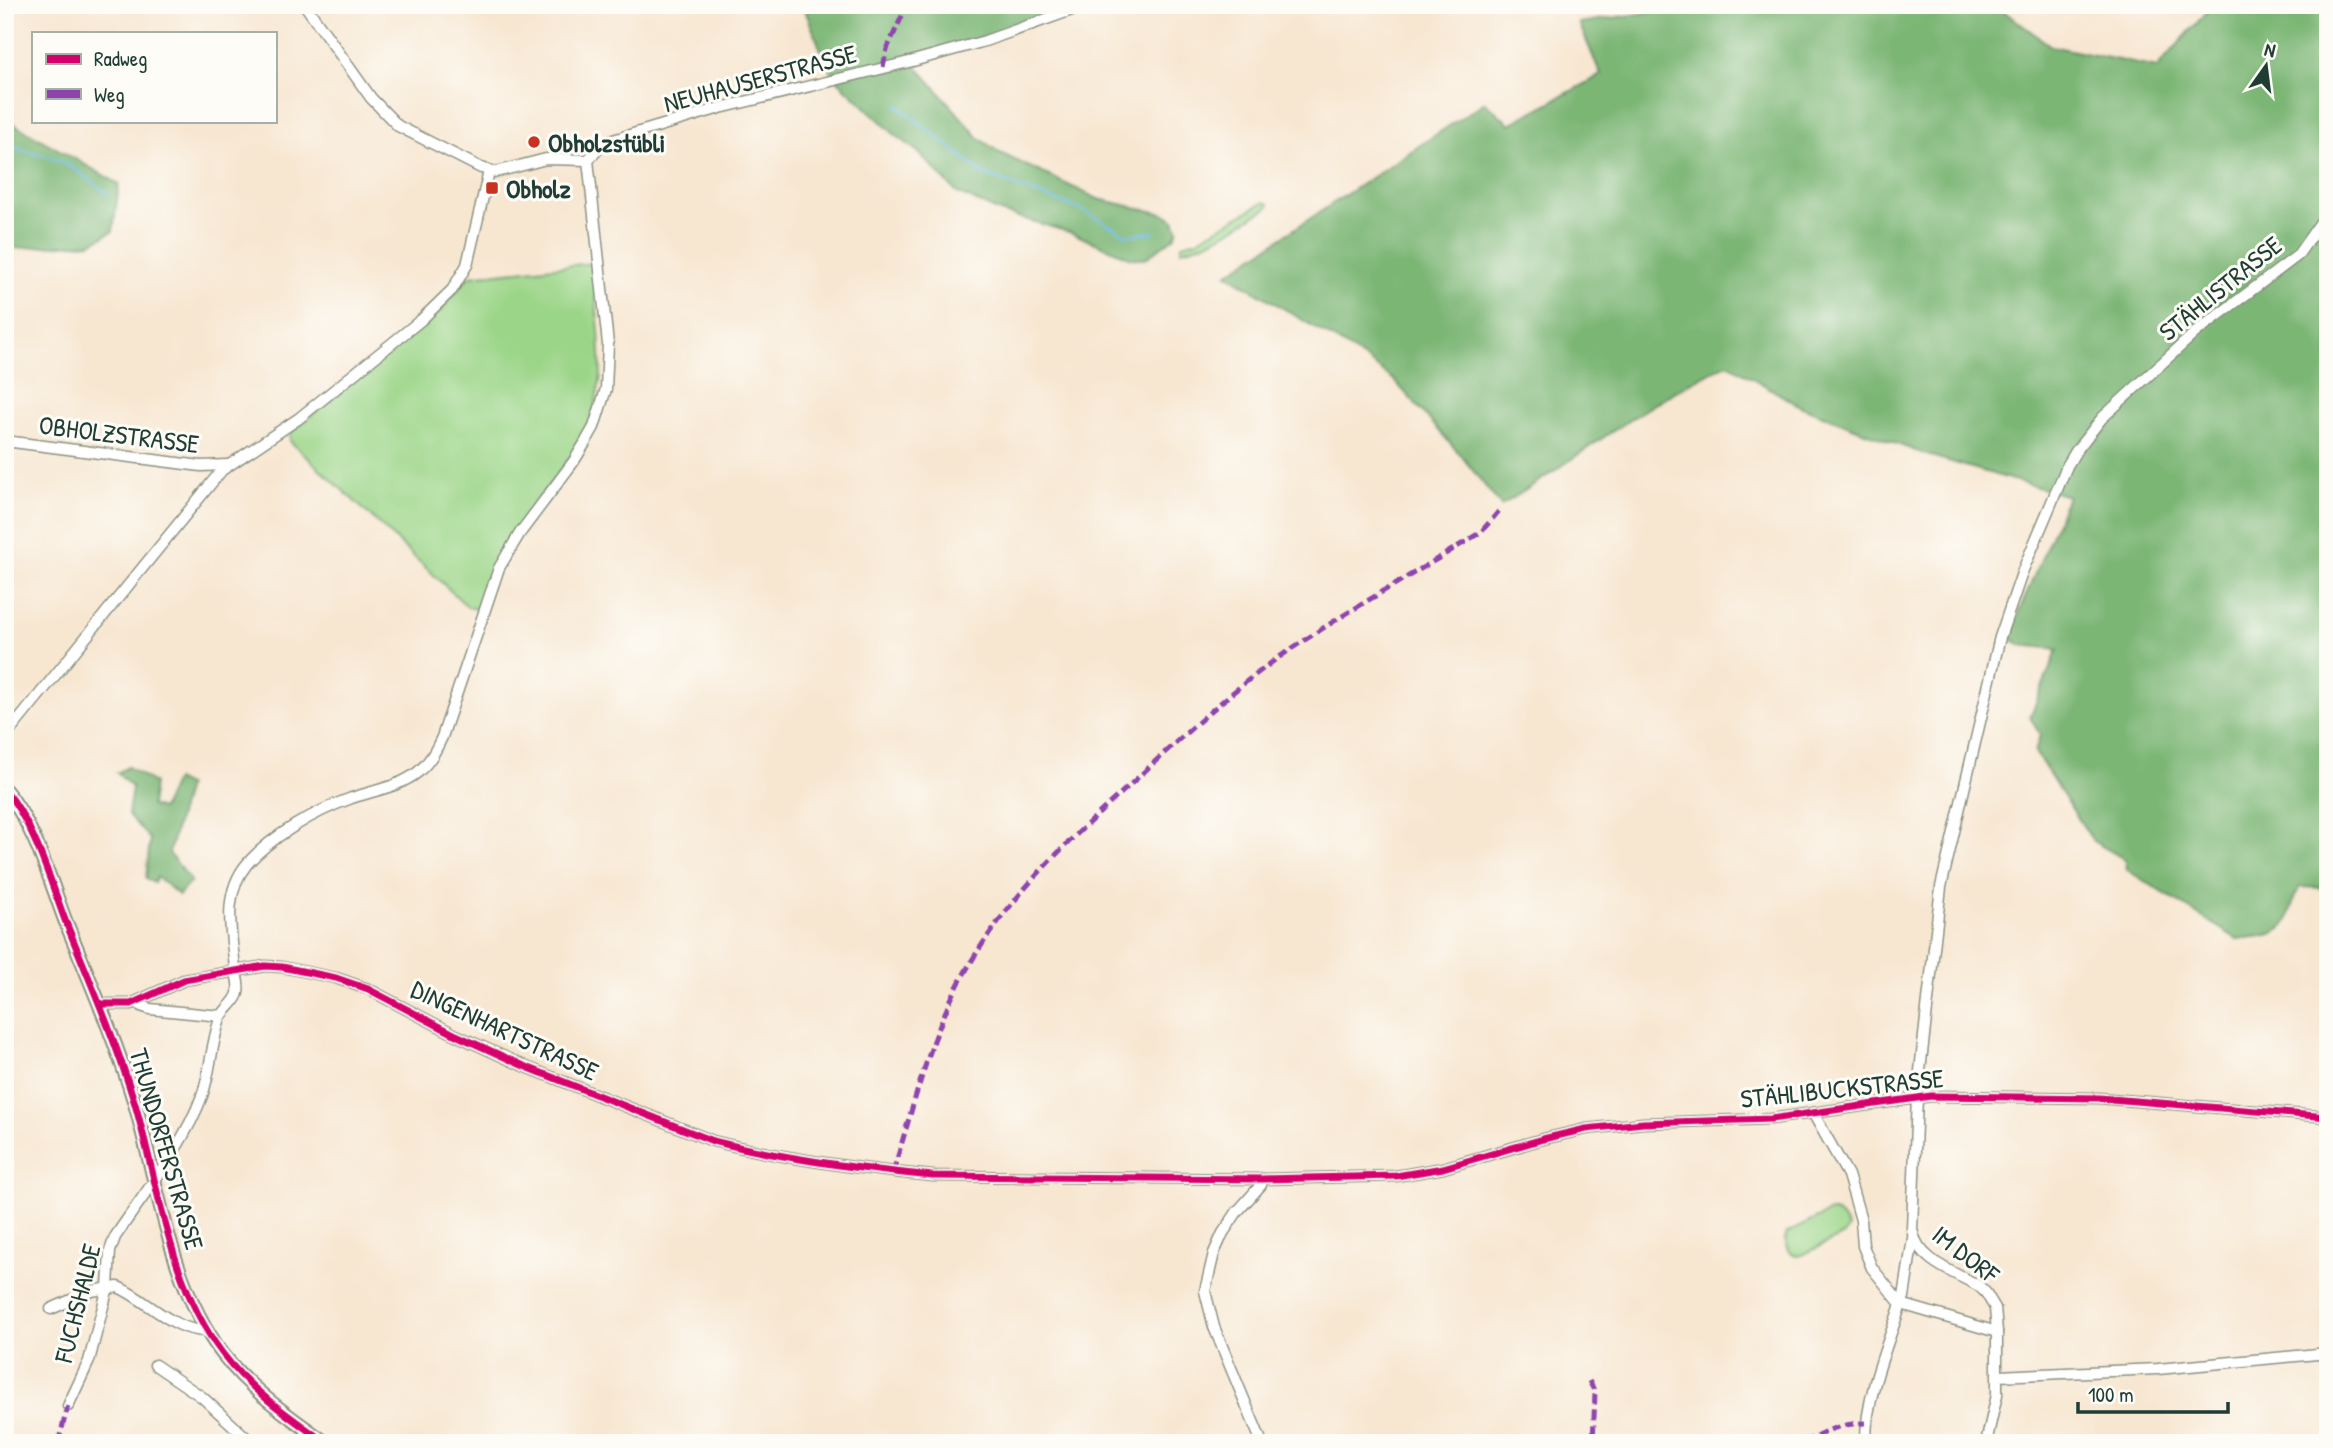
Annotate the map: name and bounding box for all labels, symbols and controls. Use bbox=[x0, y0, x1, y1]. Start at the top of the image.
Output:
legend bbox=[32, 32, 276, 122]
north arrow bbox=[2232, 32, 2302, 102]
street label: NEUHAUSERSTRASSE bbox=[660, 35, 861, 121]
text: N bbox=[2262, 36, 2278, 63]
text: Radweg bbox=[94, 44, 147, 73]
text: Weg bbox=[94, 80, 125, 109]
place label: Obholzstübli bbox=[548, 125, 665, 160]
marker: Obholzstübli bbox=[526, 134, 542, 150]
place label: Obholz bbox=[506, 171, 571, 206]
marker: Obholz bbox=[484, 180, 500, 196]
street label: STÄHLISTRASSE bbox=[2151, 227, 2289, 348]
street label: OBHOLZSTRASSE bbox=[37, 407, 202, 461]
street label: DINGENHARTSTRASSE bbox=[406, 971, 605, 1089]
street label: THUNDORFERSTRASSE bbox=[121, 1044, 213, 1254]
street label: STÄHLIBUCKSTRASSE bbox=[1739, 1060, 1946, 1116]
street label: IM DORF bbox=[1925, 1217, 2008, 1292]
street label: FUCHSHALDE bbox=[45, 1240, 109, 1367]
scale bar bbox=[2078, 1371, 2228, 1415]
text: 100 m bbox=[2088, 1380, 2134, 1409]

